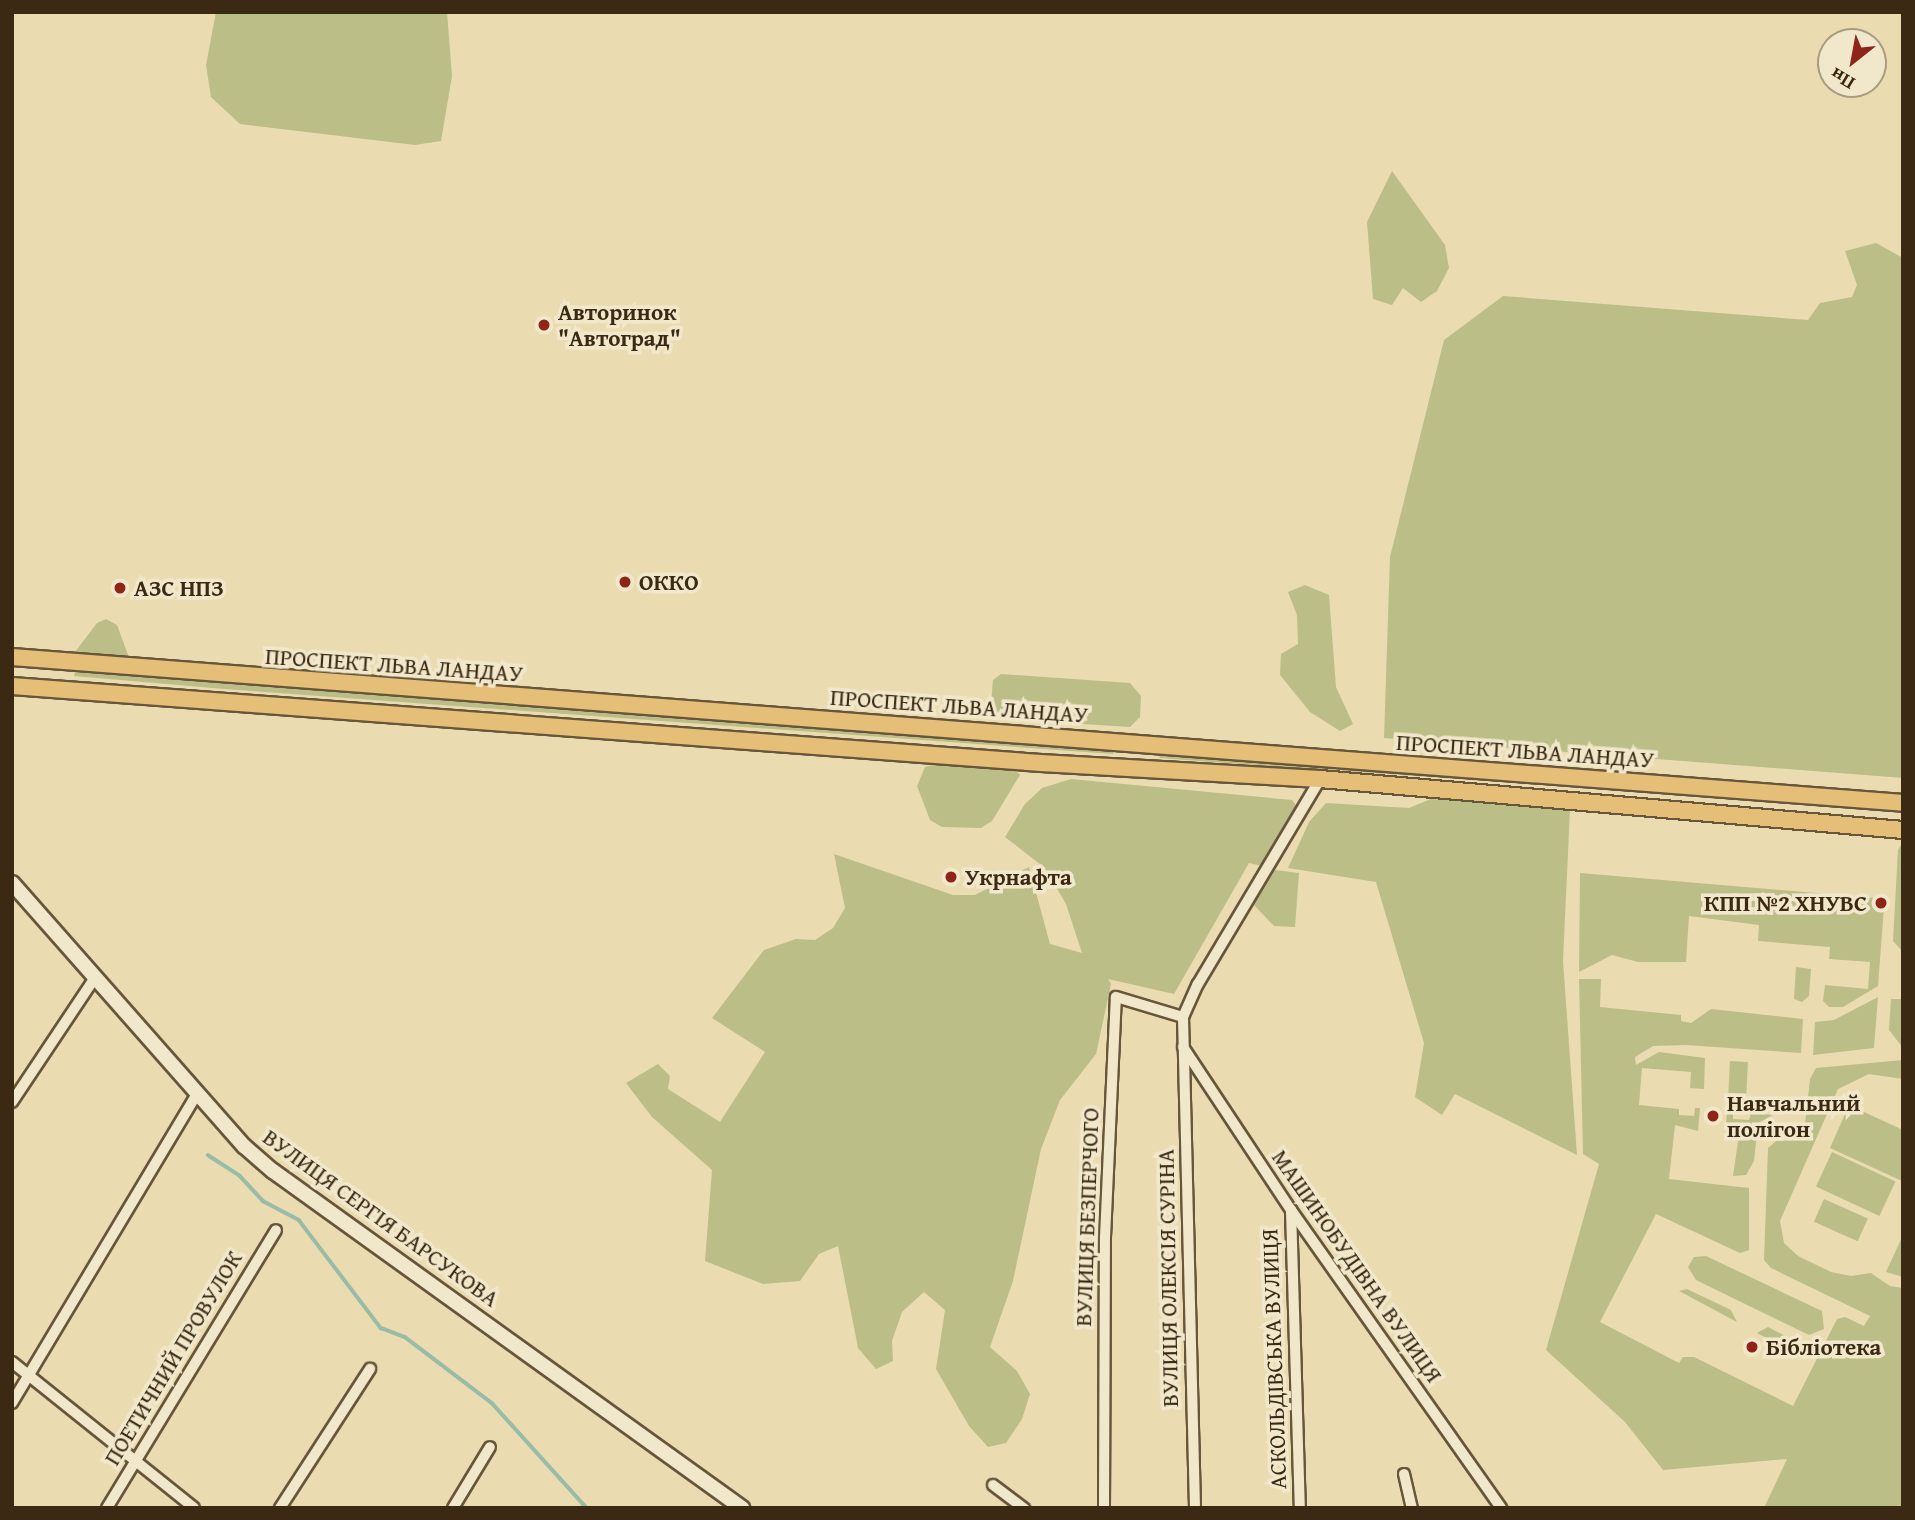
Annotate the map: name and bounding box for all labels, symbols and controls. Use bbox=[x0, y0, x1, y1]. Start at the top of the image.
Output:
north arrow bbox=[1817, 28, 1887, 98]
text: Пн bbox=[1825, 61, 1860, 98]
place label: Авторинок "Автоград" bbox=[558, 298, 681, 352]
marker: Авторинок "Автоград" bbox=[536, 317, 552, 333]
place label: ОККО bbox=[639, 568, 699, 596]
place label: АЗС НПЗ bbox=[134, 574, 224, 602]
marker: ОККО bbox=[617, 574, 633, 590]
marker: АЗС НПЗ bbox=[112, 580, 128, 596]
street label: ПРОСПЕКТ ЛЬВА ЛАНДАУ bbox=[264, 642, 524, 688]
street label: ПРОСПЕКТ ЛЬВА ЛАНДАУ bbox=[829, 683, 1089, 729]
street label: ПРОСПЕКТ ЛЬВА ЛАНДАУ bbox=[1395, 728, 1655, 774]
place label: Укрнафта bbox=[965, 863, 1072, 891]
marker: Укрнафта bbox=[943, 869, 959, 885]
place label: КПП №2 ХНУВС bbox=[1704, 889, 1867, 917]
marker: КПП №2 ХНУВС bbox=[1873, 895, 1889, 911]
place label: Навчальний полігон bbox=[1727, 1089, 1860, 1143]
street label: ВУЛИЦЯ БЕЗПЕРЧОГО bbox=[1069, 1107, 1105, 1327]
marker: Навчальний полігон bbox=[1705, 1108, 1721, 1124]
street label: ВУЛИЦЯ СЕРГІЯ БАРСУКОВА bbox=[258, 1123, 504, 1313]
street label: МАШИНОБУДІВНА ВУЛИЦЯ bbox=[1266, 1144, 1448, 1388]
street label: ВУЛИЦЯ ОЛЕКСІЯ СУРІНА bbox=[1152, 1149, 1184, 1407]
street label: АСКОЛЬДІВСЬКА ВУЛИЦЯ bbox=[1256, 1228, 1292, 1490]
street label: ПОЕТИЧНИЙ ПРОВУЛОК bbox=[98, 1246, 248, 1470]
place label: Бібліотека bbox=[1766, 1333, 1881, 1361]
marker: Бібліотека bbox=[1744, 1339, 1760, 1355]

